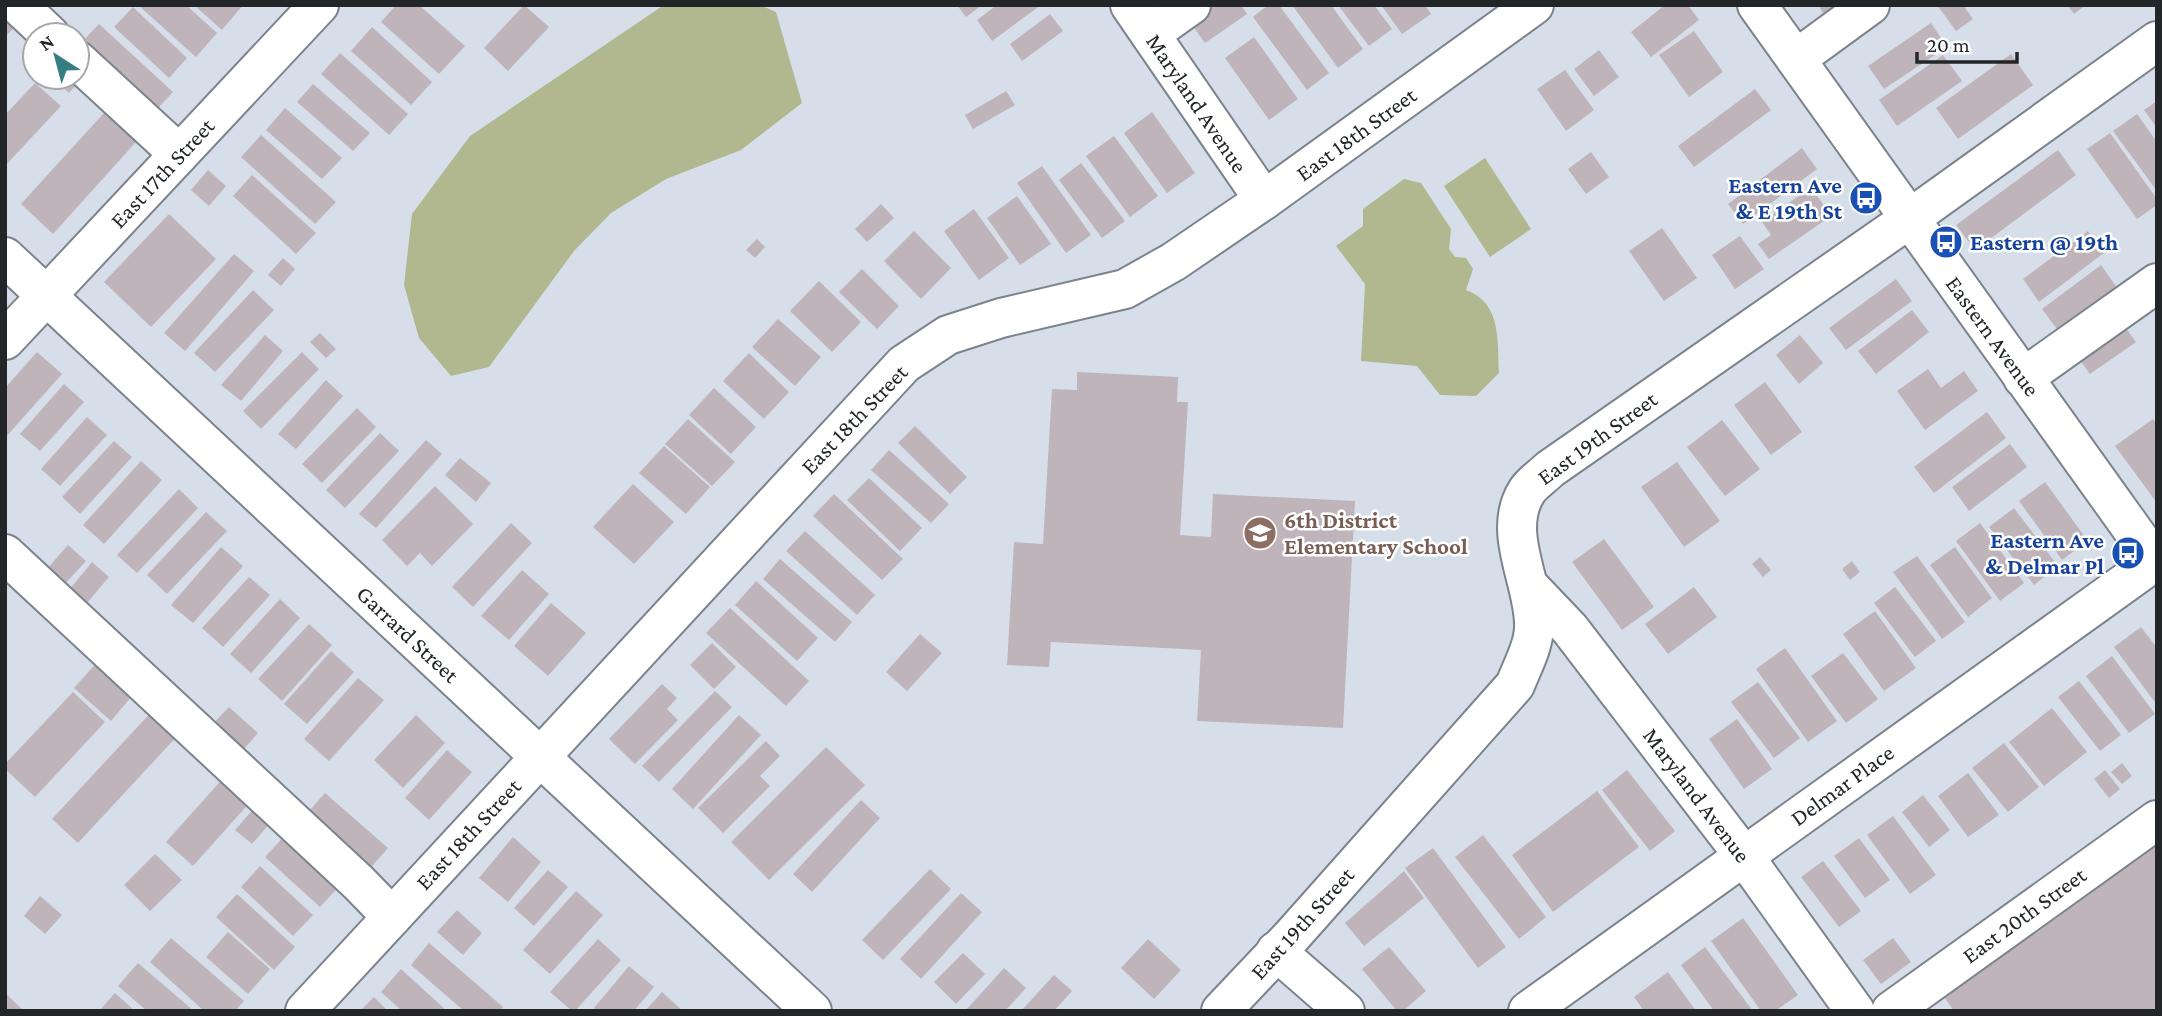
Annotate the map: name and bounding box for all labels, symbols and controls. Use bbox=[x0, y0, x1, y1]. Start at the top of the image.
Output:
north arrow bbox=[21, 21, 91, 91]
scale bar bbox=[1917, 21, 2017, 65]
street label: Maryland Avenue bbox=[1141, 29, 1253, 177]
text: N bbox=[35, 30, 58, 55]
text: 20 m bbox=[1927, 33, 1970, 57]
street label: East 18th Street bbox=[1291, 81, 1421, 186]
street label: East 17th Street bbox=[105, 113, 220, 233]
place label: Eastern Ave & E 19th St bbox=[1728, 172, 1843, 224]
bus stop icon: Eastern Ave & E 19th St bbox=[1847, 179, 1885, 217]
bus stop icon: Eastern @ 19th bbox=[1927, 223, 1965, 261]
place label: Eastern @ 19th bbox=[1970, 229, 2118, 255]
street label: Eastern Avenue bbox=[1941, 271, 2045, 401]
street label: East 18th Street bbox=[795, 359, 913, 479]
street label: East 19th Street bbox=[1532, 386, 1662, 490]
place label: 6th District Elementary School bbox=[1284, 507, 1468, 559]
school or university icon: 6th District Elementary School bbox=[1241, 514, 1279, 552]
place label: Eastern Ave & Delmar Pl bbox=[1985, 527, 2104, 579]
bus stop icon: Eastern Ave & Delmar Pl bbox=[2109, 534, 2147, 572]
street label: Garrard Street bbox=[352, 580, 465, 688]
street label: Maryland Avenue bbox=[1638, 723, 1756, 867]
street label: Delmar Place bbox=[1785, 739, 1899, 831]
street label: East 18th Street bbox=[410, 773, 526, 895]
street label: East 19th Street bbox=[1245, 861, 1359, 984]
street label: East 20th Street bbox=[1957, 861, 2091, 968]

